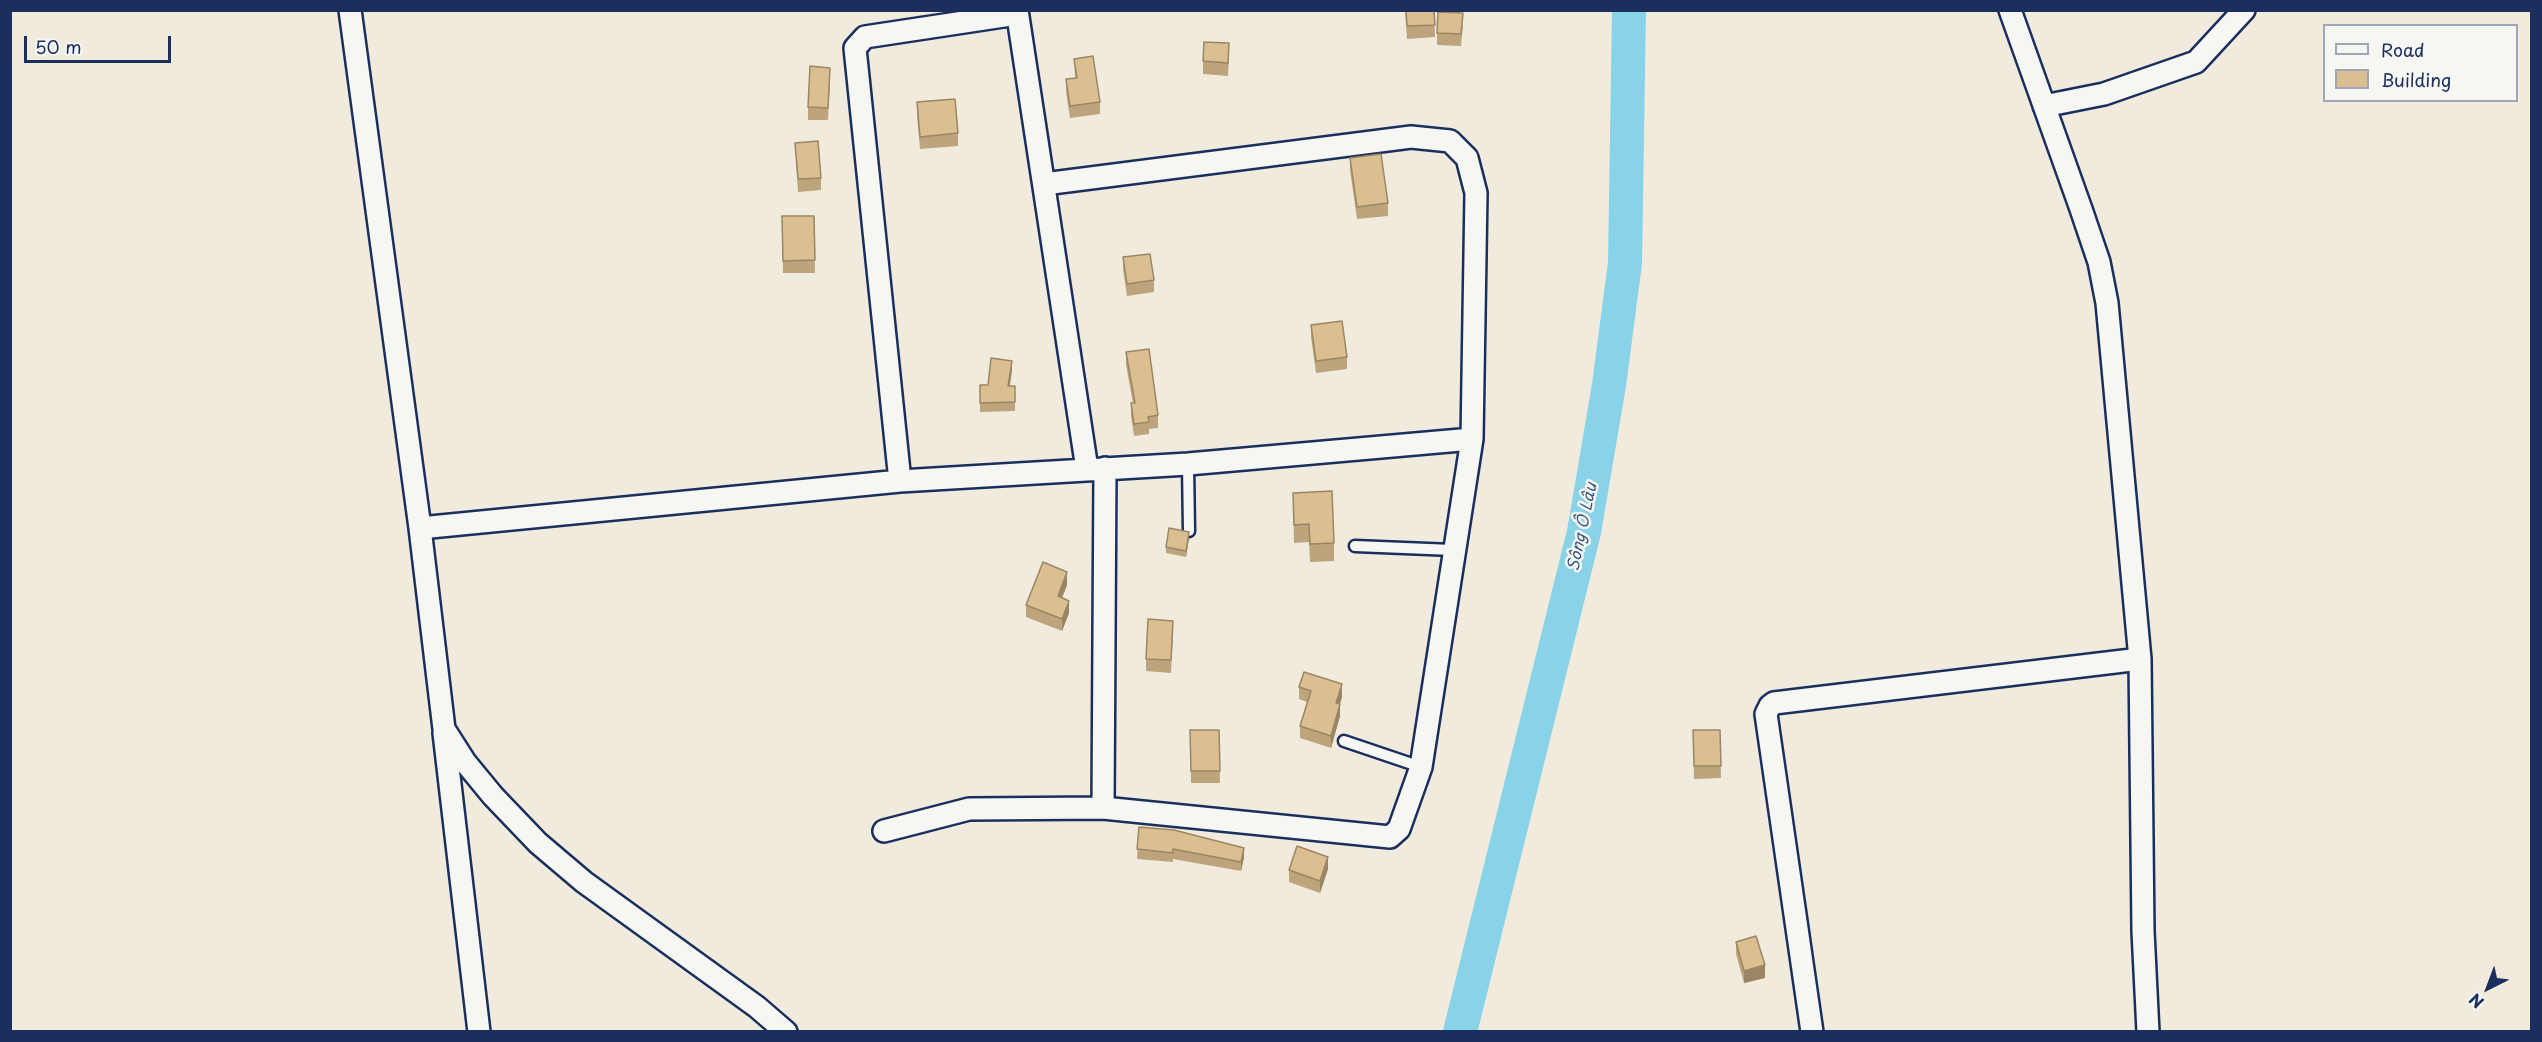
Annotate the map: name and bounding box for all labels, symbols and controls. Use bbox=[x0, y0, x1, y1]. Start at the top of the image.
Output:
scale bar bbox=[27, 24, 174, 62]
legend bbox=[2323, 24, 2518, 102]
text: 50 m bbox=[35, 33, 82, 60]
text: Road bbox=[2381, 36, 2425, 63]
text: Building bbox=[2381, 66, 2451, 93]
water label: Sông Ô Lâu bbox=[1564, 481, 1602, 573]
north arrow bbox=[2458, 958, 2518, 1018]
text: N bbox=[2463, 988, 2489, 1015]

